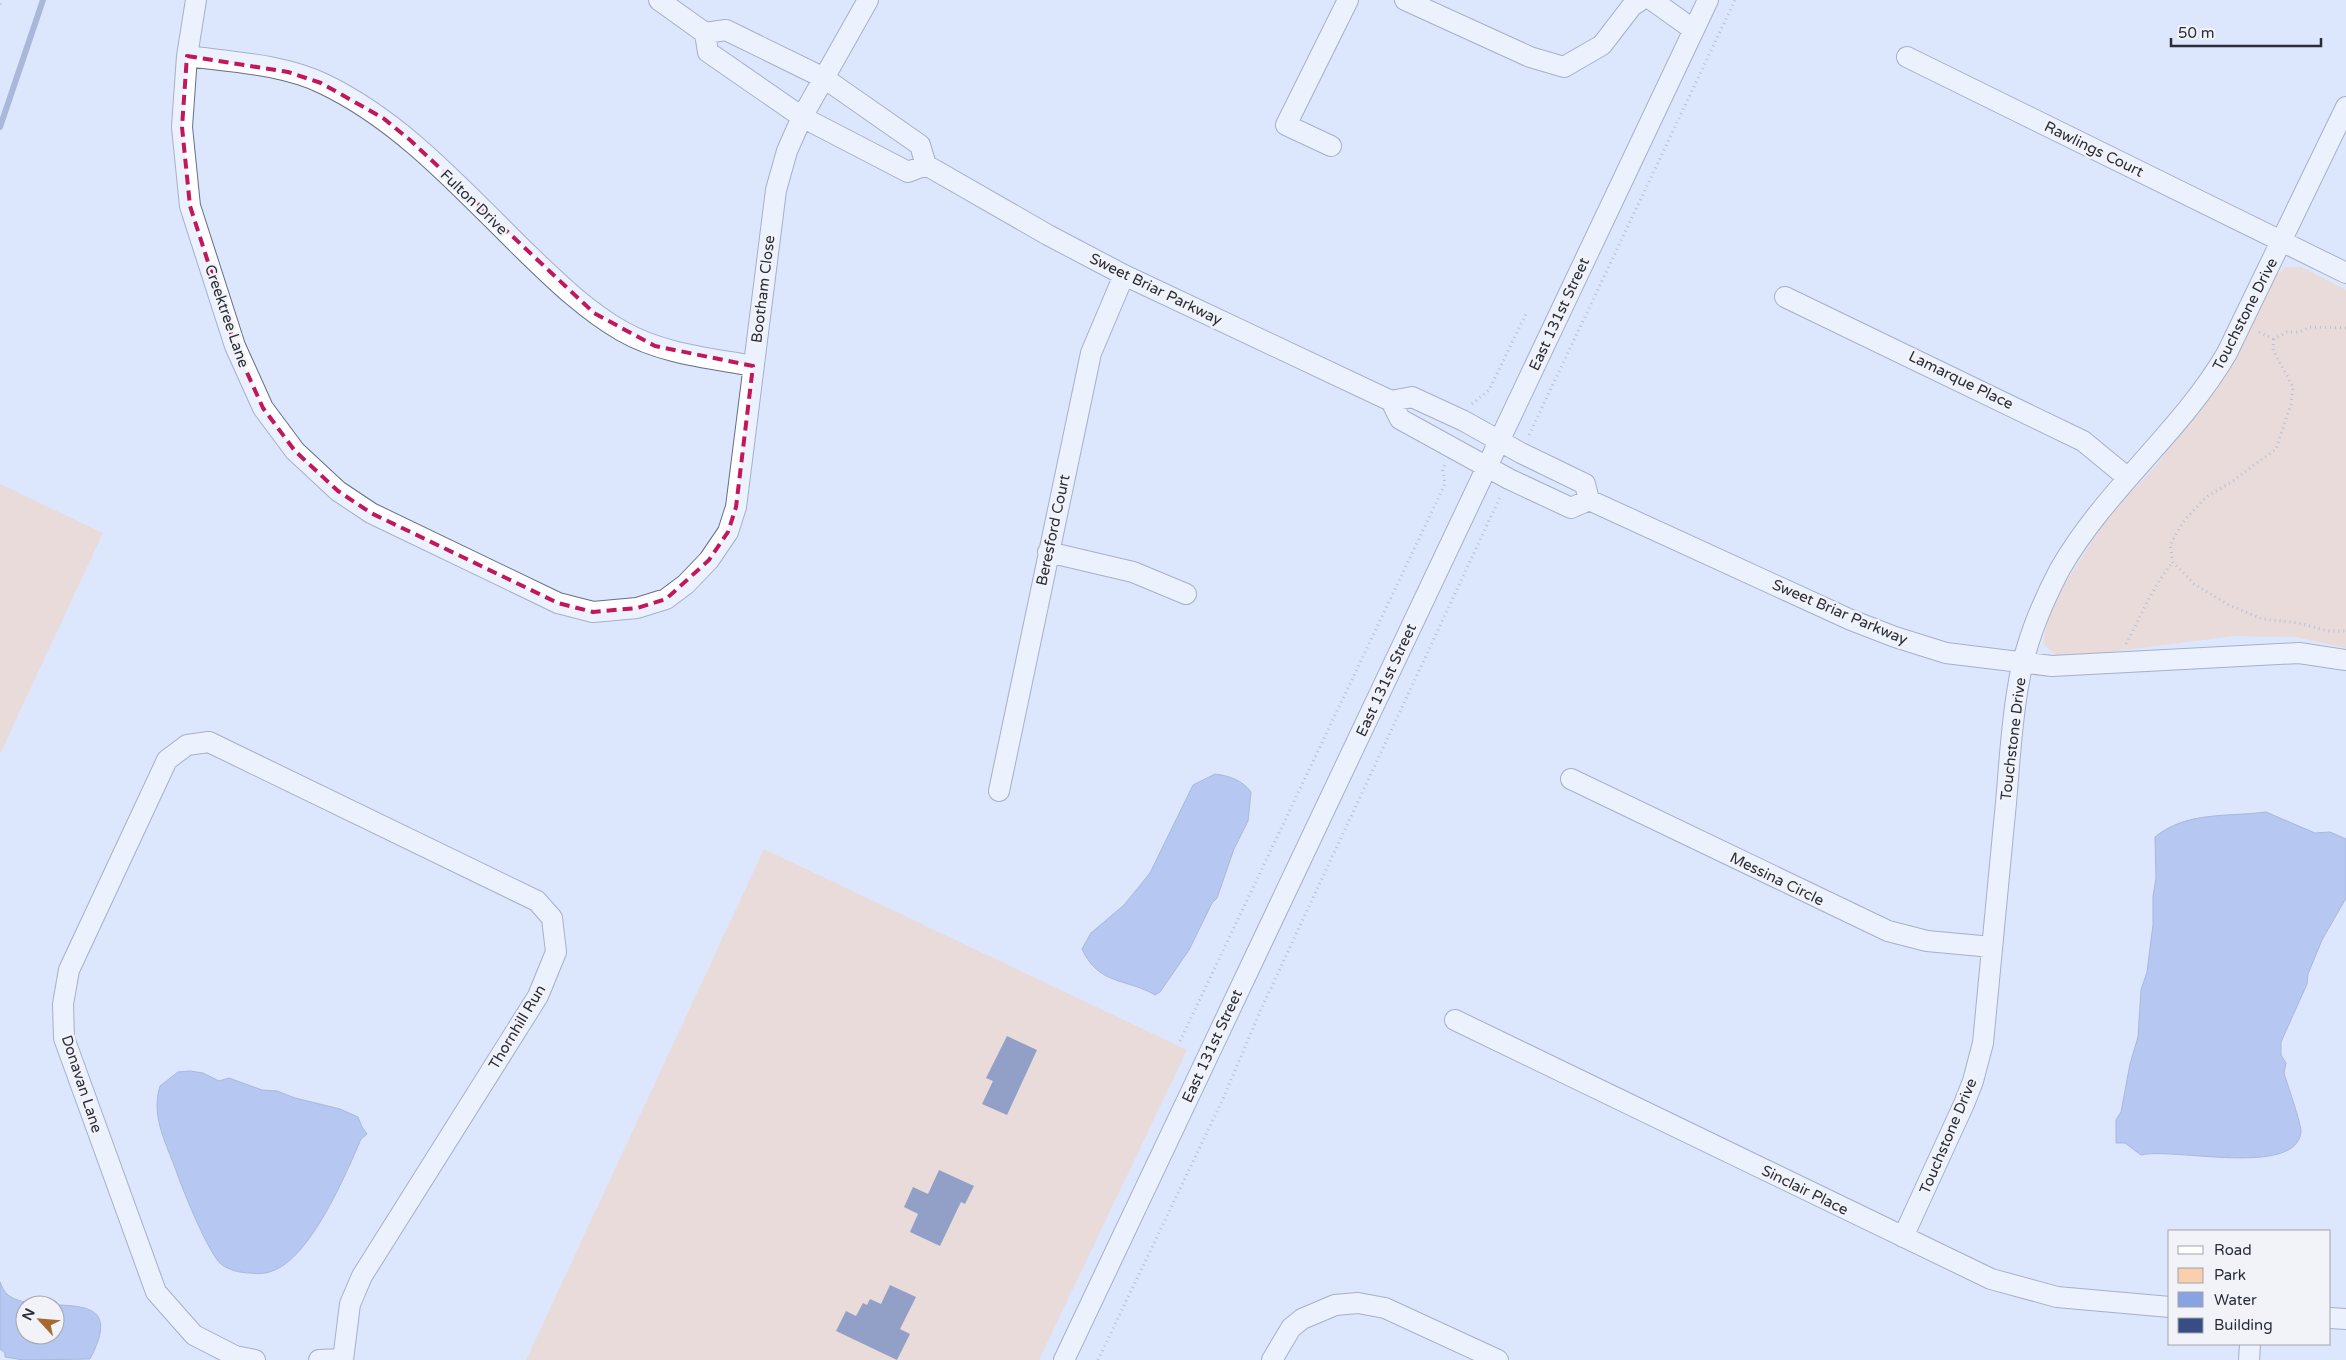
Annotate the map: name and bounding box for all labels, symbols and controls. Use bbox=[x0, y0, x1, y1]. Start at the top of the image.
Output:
scale bar bbox=[2171, 15, 2321, 47]
text: 50 m bbox=[2178, 24, 2215, 42]
street label: Rawlings Court bbox=[2042, 117, 2147, 181]
street label: Fulton Drive bbox=[437, 166, 511, 238]
street label: Bootham Close bbox=[747, 234, 779, 344]
street label: Sweet Briar Parkway bbox=[1087, 249, 1225, 329]
street label: East 131st Street bbox=[1525, 254, 1593, 373]
street label: Touchstone Drive bbox=[2209, 255, 2281, 373]
street label: Creektree Lane bbox=[201, 262, 253, 370]
street label: Lamarque Place bbox=[1906, 347, 2016, 413]
street label: Beresford Court bbox=[1032, 472, 1074, 587]
street label: Sweet Briar Parkway bbox=[1770, 575, 1910, 649]
street label: East 131st Street bbox=[1352, 620, 1420, 739]
street label: Touchstone Drive bbox=[1997, 676, 2029, 802]
street label: Messina Circle bbox=[1727, 848, 1827, 910]
street label: Thornhill Run bbox=[485, 981, 549, 1073]
street label: East 131st Street bbox=[1178, 986, 1246, 1105]
street label: Donavan Lane bbox=[58, 1033, 106, 1135]
street label: Touchstone Drive bbox=[1916, 1075, 1980, 1197]
street label: Sinclair Place bbox=[1759, 1161, 1851, 1219]
legend bbox=[2168, 1230, 2331, 1345]
text: Road bbox=[2214, 1241, 2252, 1259]
text: Park bbox=[2214, 1266, 2246, 1284]
text: Water bbox=[2214, 1291, 2257, 1309]
north arrow bbox=[15, 1295, 65, 1345]
text: N bbox=[19, 1306, 39, 1323]
text: Building bbox=[2214, 1316, 2273, 1334]

